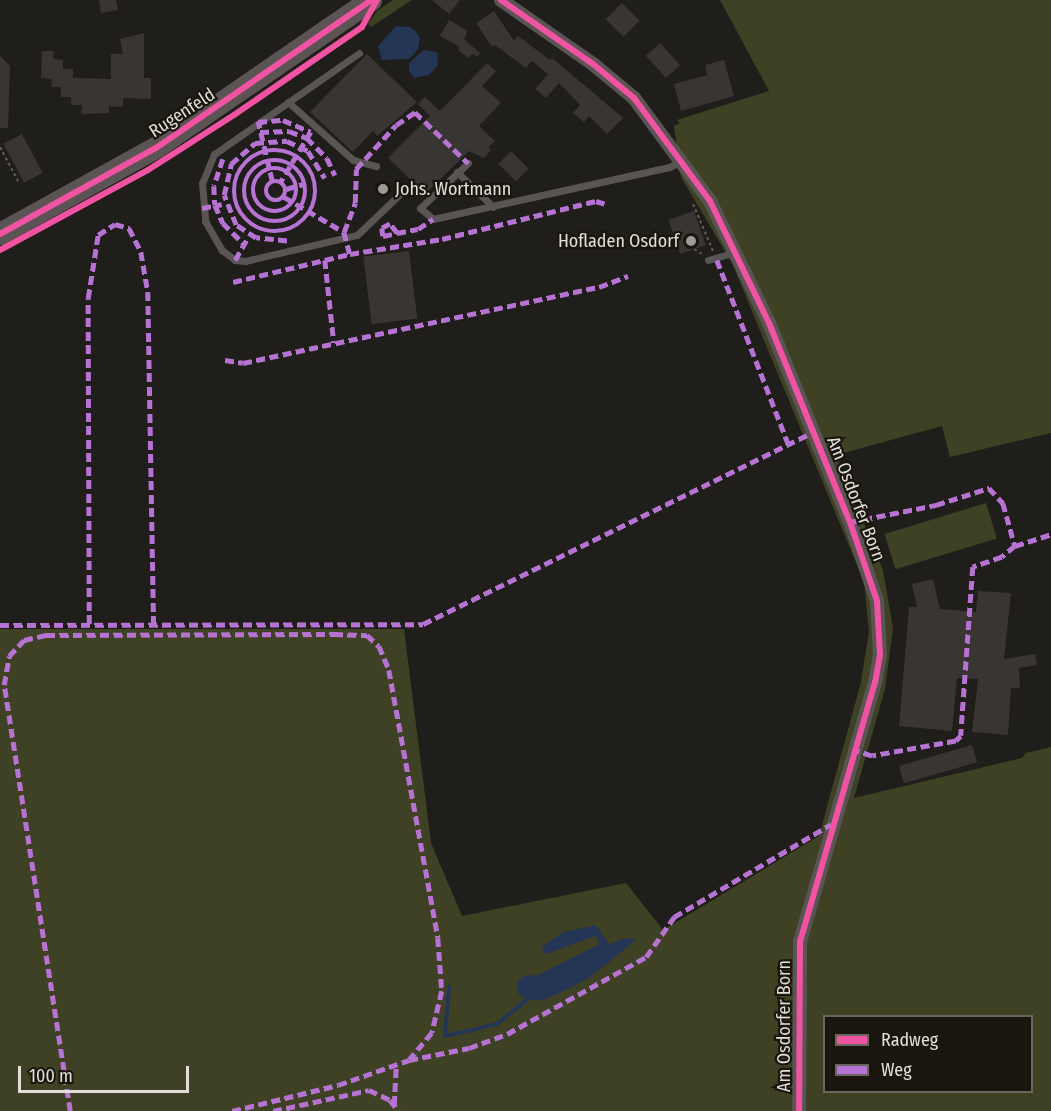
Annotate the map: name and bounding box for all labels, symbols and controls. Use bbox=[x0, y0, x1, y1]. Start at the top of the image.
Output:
street label: Rugenfeld bbox=[145, 84, 219, 142]
place label: Johs. Wortmann bbox=[395, 178, 511, 200]
marker: Johs. Wortmann bbox=[376, 182, 390, 196]
place label: Hofladen Osdorf bbox=[558, 230, 679, 252]
marker: Hofladen Osdorf bbox=[684, 234, 698, 248]
street label: Am Osdorfer Born bbox=[822, 434, 890, 564]
street label: Am Osdorfer Born bbox=[773, 960, 795, 1092]
legend bbox=[823, 1015, 1033, 1093]
text: Radweg bbox=[881, 1029, 938, 1051]
scale bar bbox=[21, 1054, 192, 1092]
text: Weg bbox=[881, 1059, 912, 1081]
text: 100 m bbox=[29, 1065, 73, 1087]

